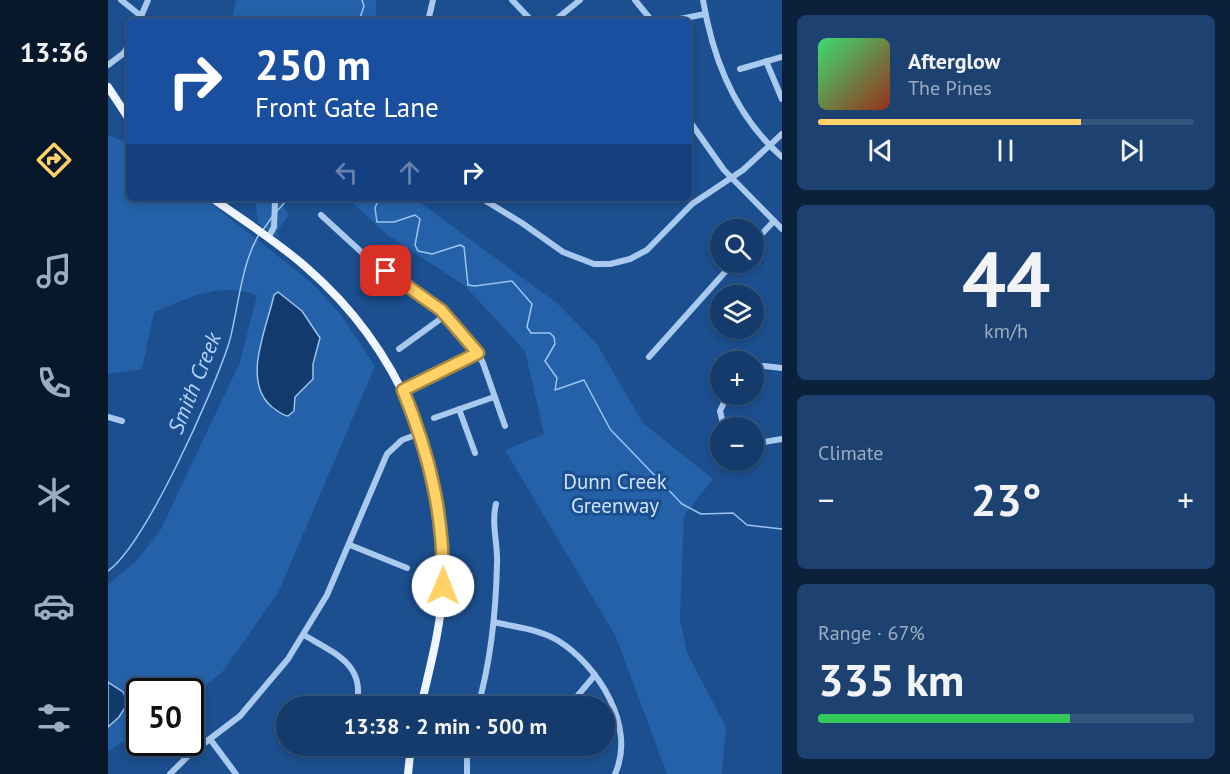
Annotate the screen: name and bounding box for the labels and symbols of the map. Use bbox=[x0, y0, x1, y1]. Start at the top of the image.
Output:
pin bbox=[360, 245, 411, 296]
water label: Smith Creek bbox=[161, 327, 227, 438]
park label: Dunn Creek Greenway bbox=[563, 468, 667, 519]
position arrow bbox=[411, 554, 475, 618]
speed limit sign: 50 bbox=[126, 678, 204, 756]

